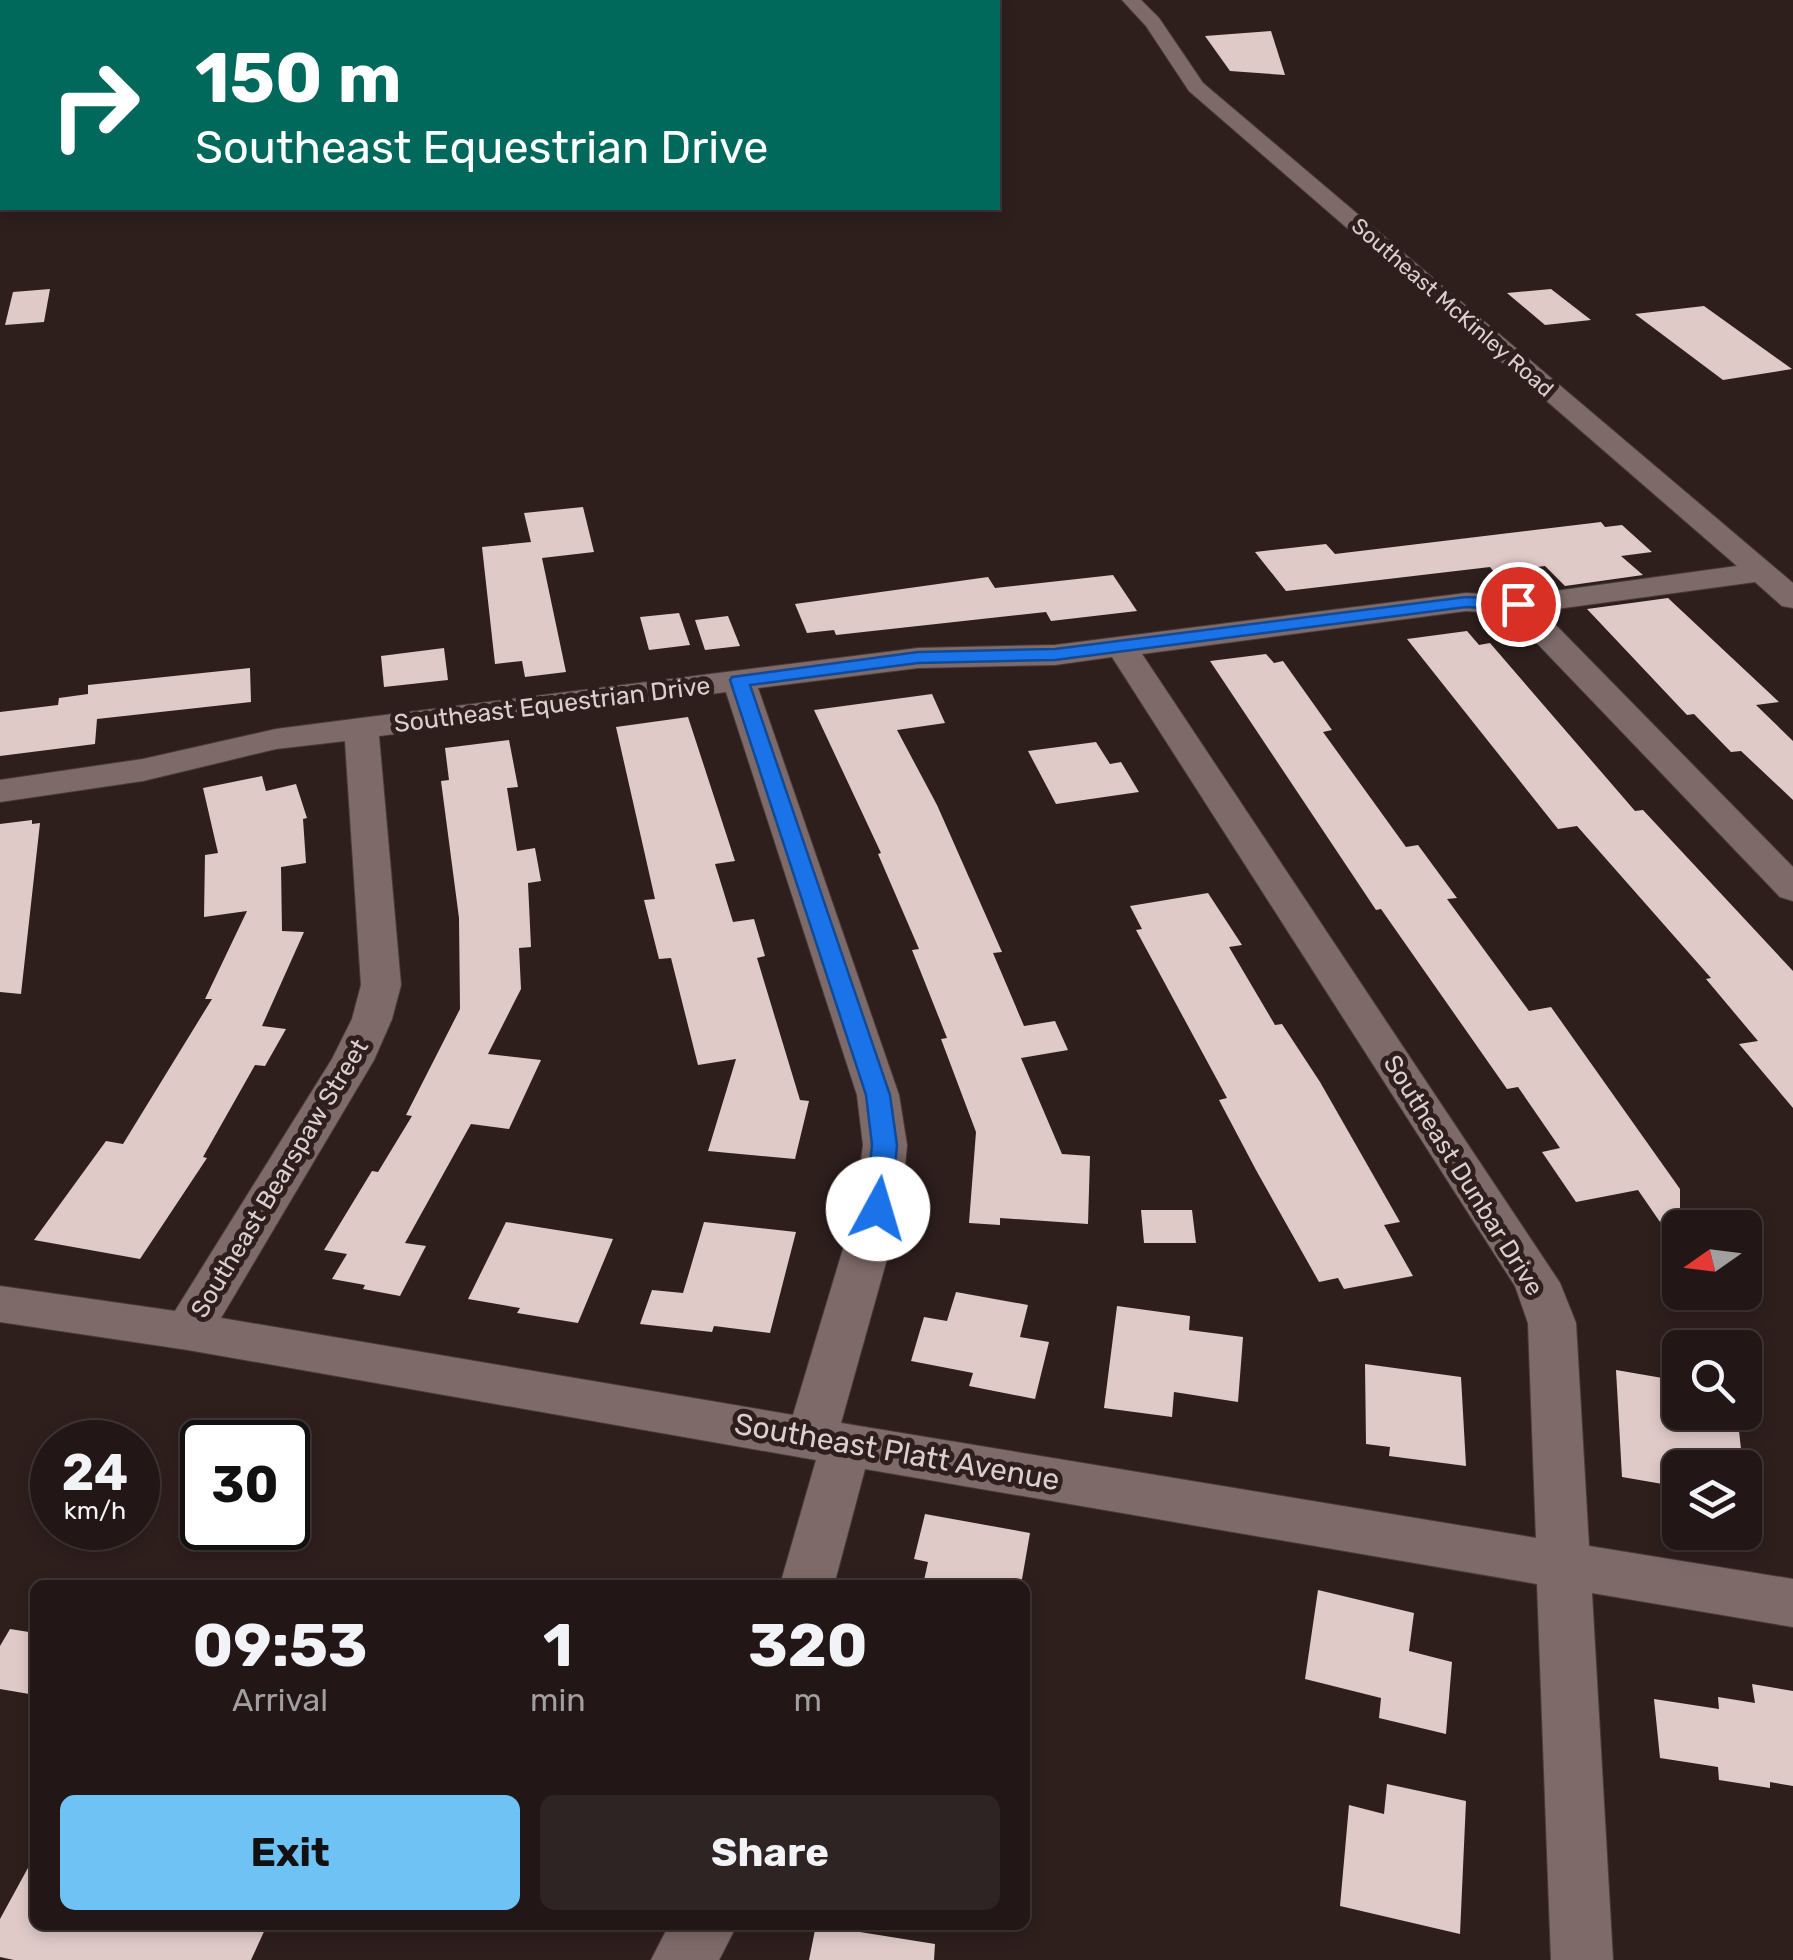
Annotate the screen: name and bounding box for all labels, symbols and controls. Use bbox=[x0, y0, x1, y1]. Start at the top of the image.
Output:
text: 150 m bbox=[195, 37, 402, 120]
icon: right bbox=[30, 40, 160, 170]
text: Southeast Equestrian Drive bbox=[195, 121, 769, 174]
street label: Southeast McKinley Road bbox=[1346, 212, 1559, 403]
pin bbox=[1476, 562, 1561, 647]
icon: arrive bbox=[1491, 577, 1546, 632]
street label: Southeast Equestrian Drive bbox=[392, 671, 712, 738]
street label: Southeast Bearspaw Street bbox=[185, 1034, 374, 1323]
street label: Southeast Dunbar Drive bbox=[1378, 1050, 1549, 1301]
position arrow bbox=[826, 1157, 930, 1261]
north arrow bbox=[1662, 1210, 1762, 1310]
map controls bbox=[1662, 1210, 1762, 1550]
button: search bbox=[1662, 1330, 1762, 1430]
street label: Southeast Platt Avenue bbox=[732, 1406, 1062, 1498]
speed limit sign: 30 bbox=[180, 1420, 310, 1550]
text: 24 bbox=[62, 1443, 128, 1503]
button: layers bbox=[1662, 1450, 1762, 1550]
text: km/h bbox=[64, 1496, 126, 1525]
text: 09:53 bbox=[192, 1610, 368, 1681]
text: 1 bbox=[543, 1610, 573, 1681]
text: 320 bbox=[748, 1610, 867, 1681]
text: Arrival bbox=[232, 1681, 328, 1719]
text: min bbox=[530, 1681, 586, 1719]
text: m bbox=[794, 1681, 822, 1719]
button: Exit bbox=[60, 1795, 520, 1910]
button: Share bbox=[540, 1795, 1000, 1910]

